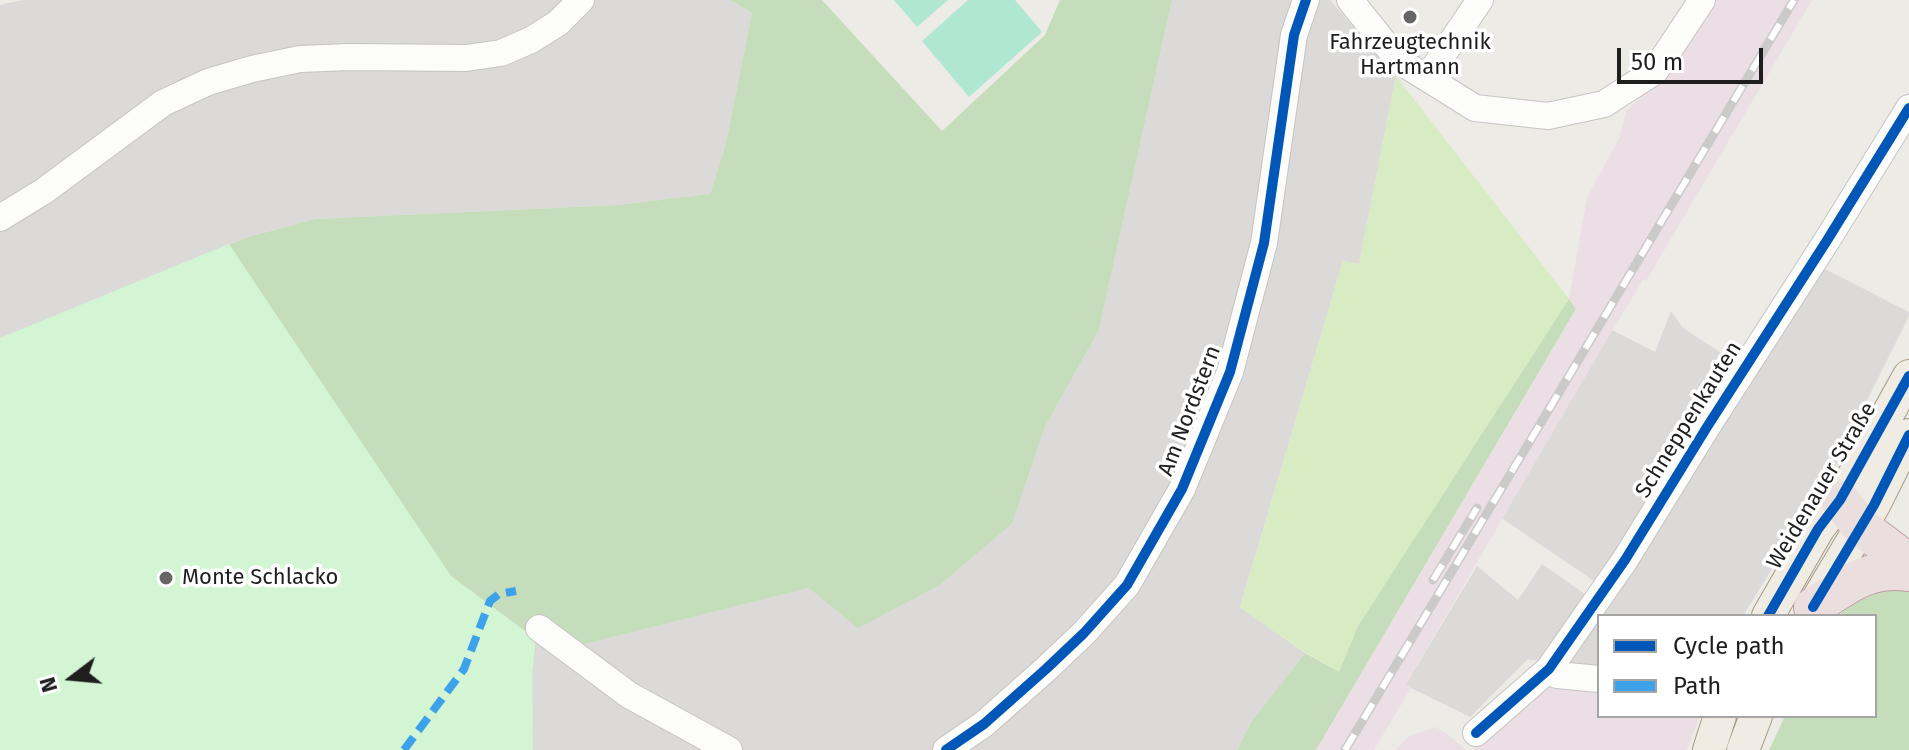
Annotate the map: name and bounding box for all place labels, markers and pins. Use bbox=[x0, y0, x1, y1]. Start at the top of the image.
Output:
marker: Fahrzeugtechnik Hartmann bbox=[1401, 8, 1419, 26]
place label: Fahrzeugtechnik Hartmann bbox=[1329, 30, 1491, 82]
place label: Monte Schlacko bbox=[182, 565, 338, 591]
marker: Monte Schlacko bbox=[157, 569, 175, 587]

